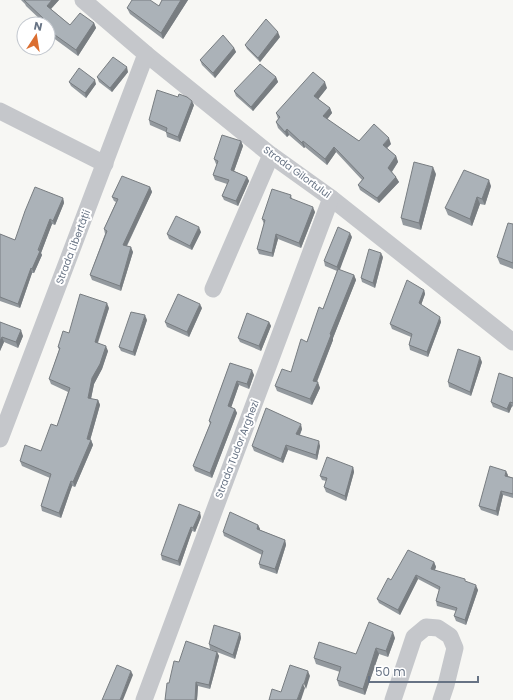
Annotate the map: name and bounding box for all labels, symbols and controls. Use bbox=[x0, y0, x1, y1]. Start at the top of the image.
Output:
north arrow bbox=[16, 16, 56, 56]
text: N bbox=[32, 18, 44, 35]
street label: Strada Gilortului bbox=[260, 142, 334, 202]
street label: Strada Libertății bbox=[52, 208, 94, 286]
street label: Strada Tudor Arghezi bbox=[211, 398, 263, 500]
scale bar bbox=[369, 658, 478, 684]
text: 50 m bbox=[375, 663, 406, 680]

